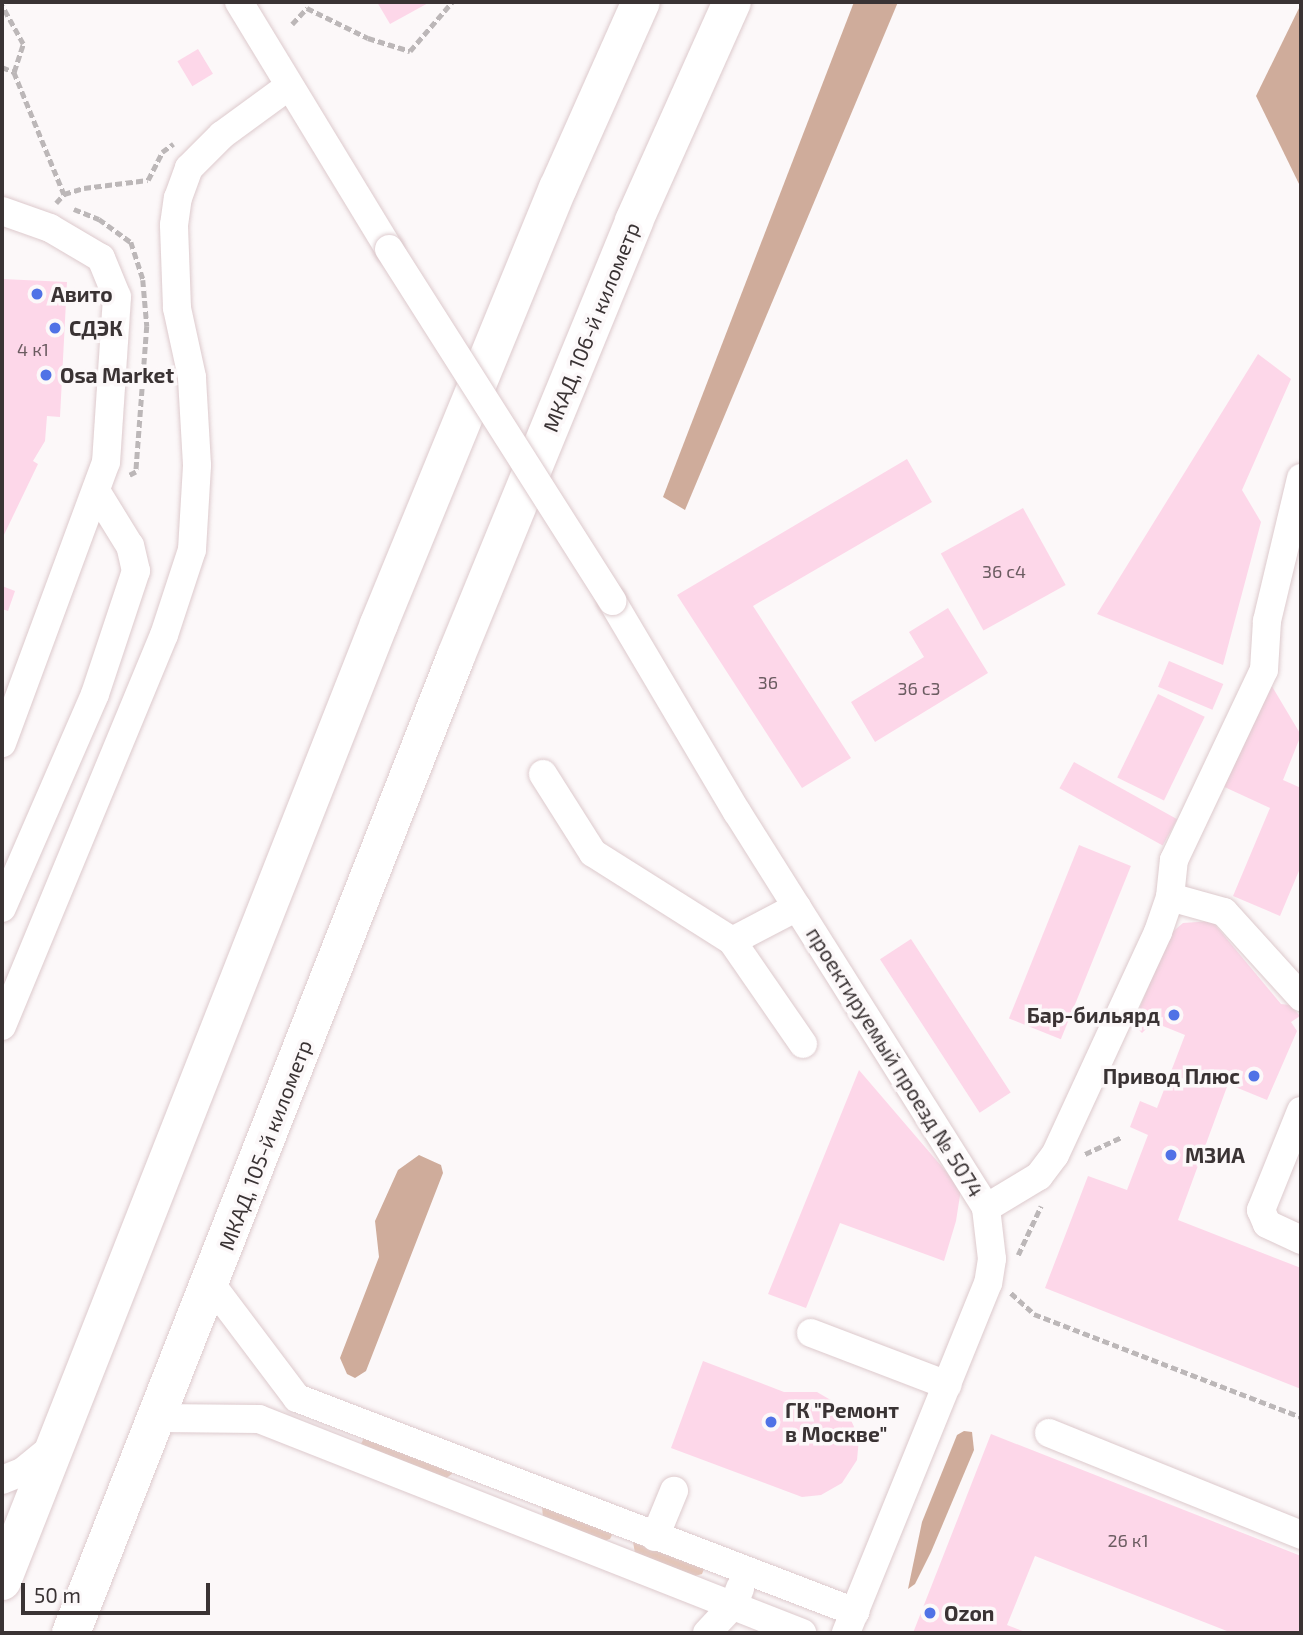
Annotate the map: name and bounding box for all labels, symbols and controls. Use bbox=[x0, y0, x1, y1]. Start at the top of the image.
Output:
street label: МКАД, 106-й километр bbox=[537, 218, 645, 436]
place label: Авито bbox=[51, 281, 113, 307]
marker: Авито bbox=[29, 286, 45, 302]
place label: СДЭК bbox=[69, 315, 123, 341]
marker: СДЭК bbox=[47, 320, 63, 336]
house number: 4 к1 bbox=[17, 338, 49, 360]
place label: Osa Market bbox=[60, 362, 174, 388]
marker: Osa Market bbox=[38, 367, 54, 383]
house number: 36 с4 bbox=[982, 560, 1026, 582]
house number: 36 bbox=[758, 671, 778, 693]
house number: 36 с3 bbox=[897, 677, 941, 699]
street label: проектируемый проезд № 5074 bbox=[801, 922, 989, 1202]
place label: Бар-бильярд bbox=[1027, 1002, 1160, 1028]
marker: Бар-бильярд bbox=[1166, 1007, 1182, 1023]
street label: МКАД, 105-й километр bbox=[213, 1036, 317, 1254]
place label: Привод Плюс bbox=[1103, 1063, 1240, 1089]
marker: Привод Плюс bbox=[1246, 1068, 1262, 1084]
place label: МЗИА bbox=[1185, 1142, 1245, 1168]
marker: МЗИА bbox=[1163, 1147, 1179, 1163]
place label: ГК "Ремонт в Москве" bbox=[785, 1397, 899, 1447]
marker: ГК "Ремонт в Москве" bbox=[763, 1414, 779, 1430]
house number: 26 к1 bbox=[1107, 1529, 1149, 1551]
scale bar bbox=[24, 1568, 214, 1612]
text: 50 m bbox=[34, 1582, 81, 1607]
place label: Ozon bbox=[944, 1600, 994, 1626]
marker: Ozon bbox=[922, 1605, 938, 1621]

